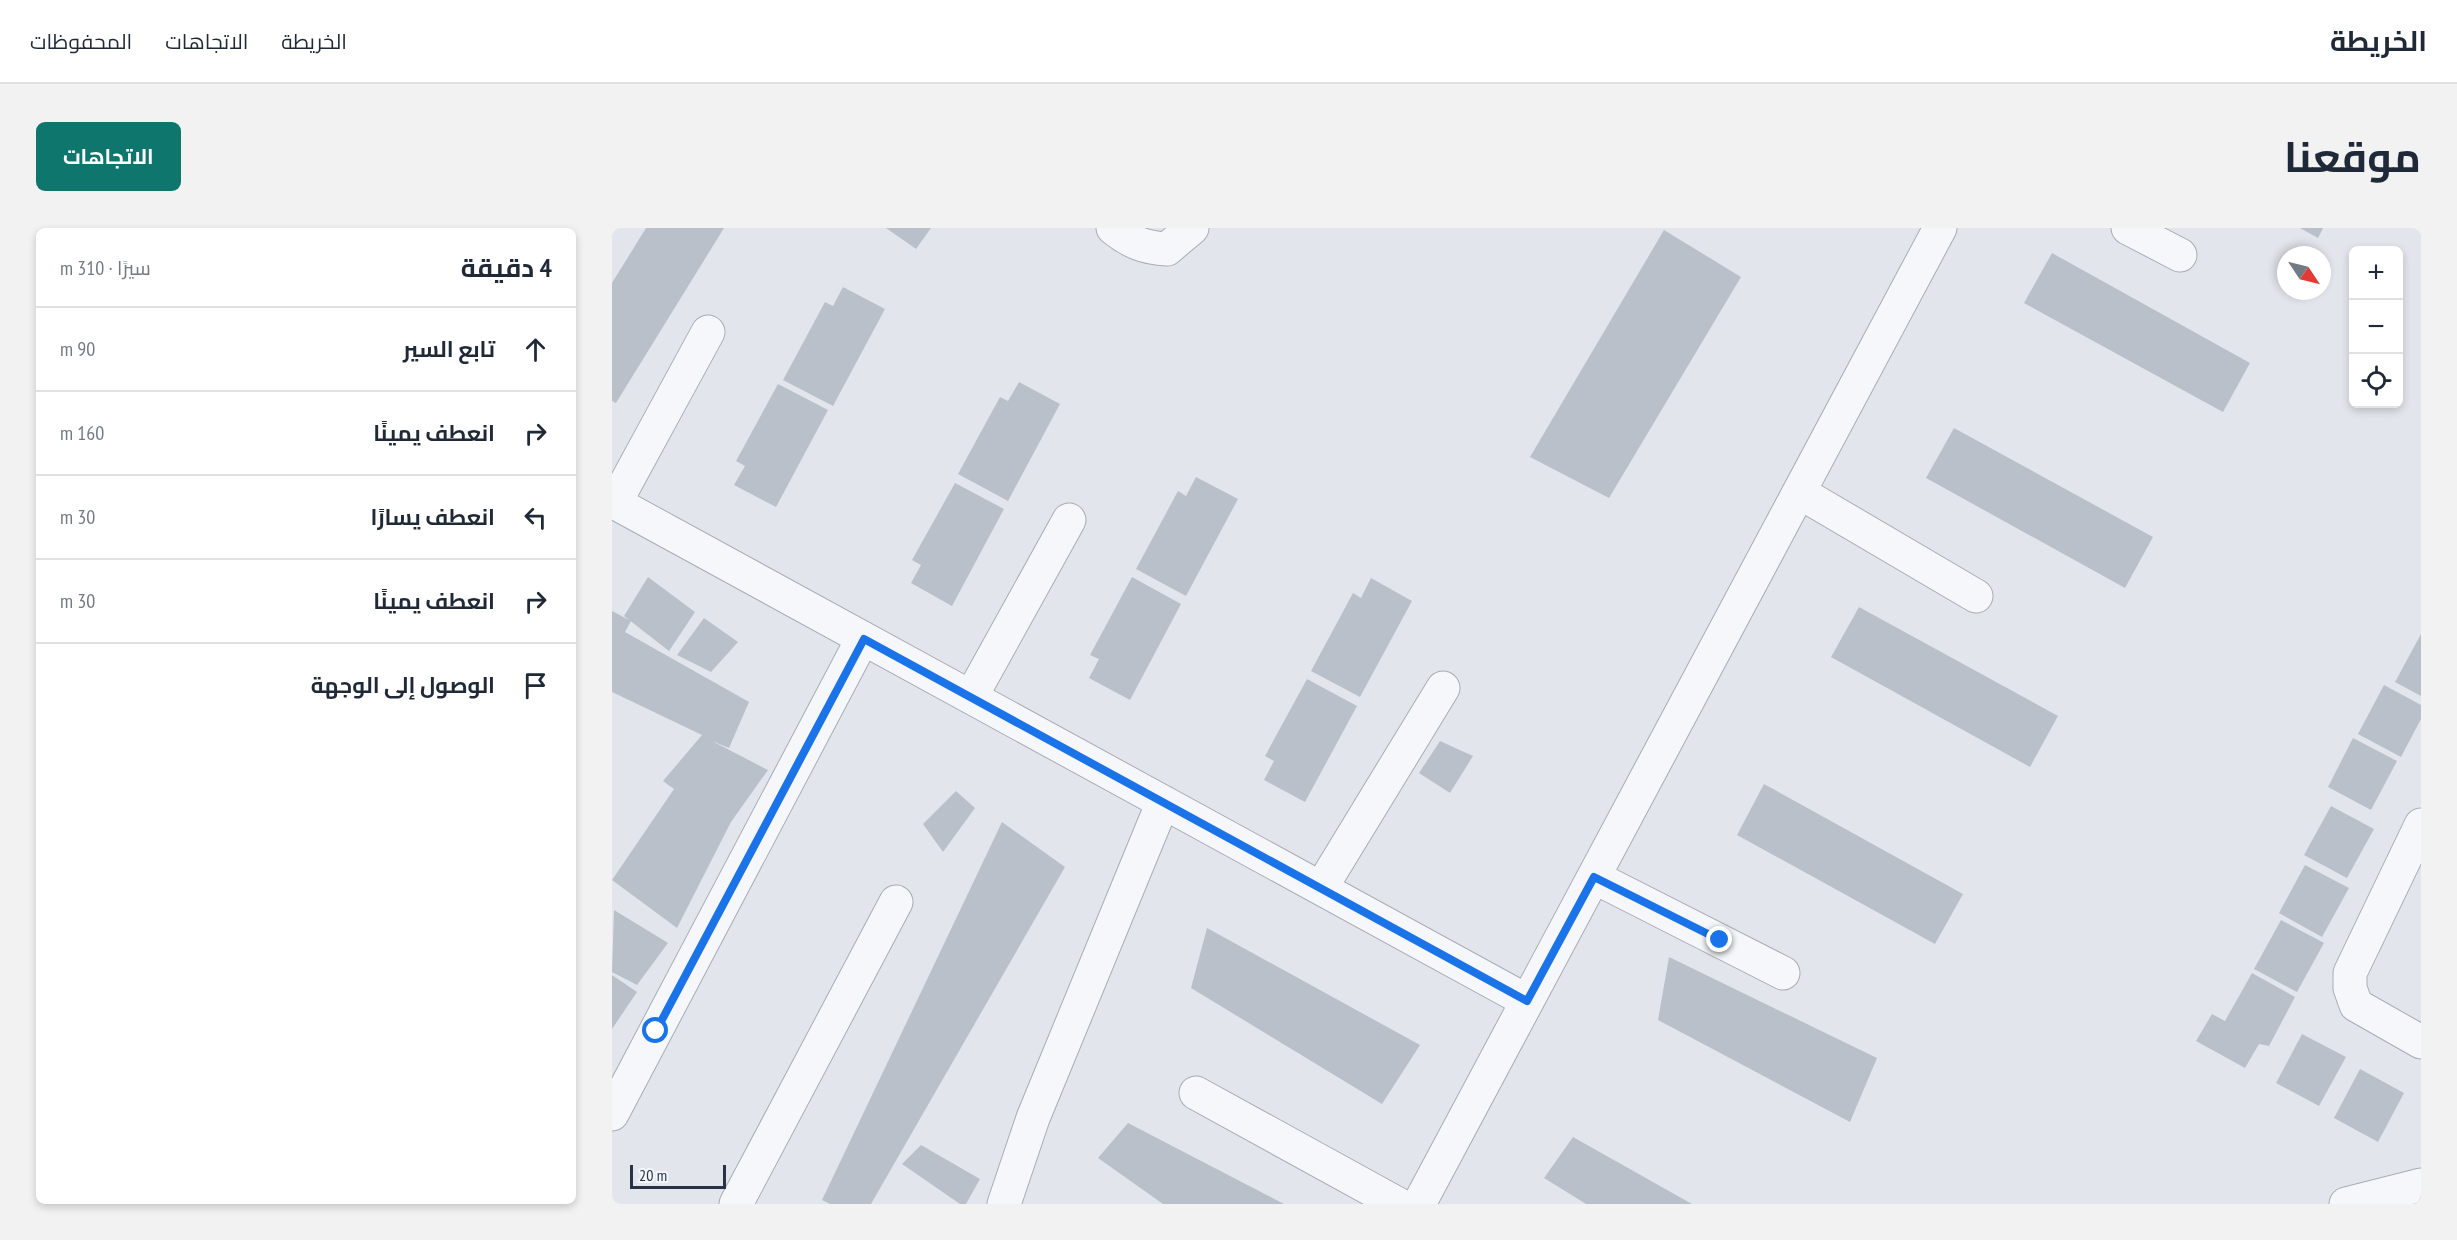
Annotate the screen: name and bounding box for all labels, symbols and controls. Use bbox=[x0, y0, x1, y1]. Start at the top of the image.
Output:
text: الخريطة bbox=[2330, 22, 2427, 59]
text: المحفوظات bbox=[30, 28, 132, 55]
text: الاتجاهات bbox=[165, 28, 248, 55]
text: الخريطة bbox=[281, 28, 347, 55]
button: الاتجاهات bbox=[36, 122, 181, 191]
text: موقعنا bbox=[2284, 129, 2421, 184]
north arrow bbox=[2277, 246, 2331, 300]
map controls bbox=[2349, 246, 2403, 408]
button: + bbox=[2349, 246, 2403, 300]
text: 4 دقيقة bbox=[461, 251, 552, 284]
text: سيرًا · 310 m bbox=[60, 255, 151, 281]
button: − bbox=[2349, 300, 2403, 354]
icon: ahead bbox=[519, 333, 552, 366]
text: تابع السير bbox=[403, 335, 495, 363]
text: 90 m bbox=[60, 336, 95, 362]
button: locate bbox=[2349, 354, 2403, 408]
icon: right bbox=[519, 417, 552, 450]
text: انعطف يمينًا bbox=[373, 419, 495, 447]
text: 160 m bbox=[60, 420, 104, 446]
icon: left bbox=[519, 501, 552, 534]
text: انعطف يسارًا bbox=[371, 503, 495, 531]
text: 30 m bbox=[60, 504, 95, 530]
icon: right bbox=[519, 585, 552, 618]
text: انعطف يمينًا bbox=[373, 587, 495, 615]
text: 30 m bbox=[60, 588, 95, 614]
icon: arrive bbox=[519, 669, 552, 702]
text: الوصول إلى الوجهة bbox=[311, 671, 495, 699]
route end bbox=[1706, 926, 1732, 952]
route start bbox=[642, 1017, 668, 1043]
scale bar bbox=[630, 1162, 726, 1190]
text: 20 m bbox=[639, 1165, 667, 1185]

